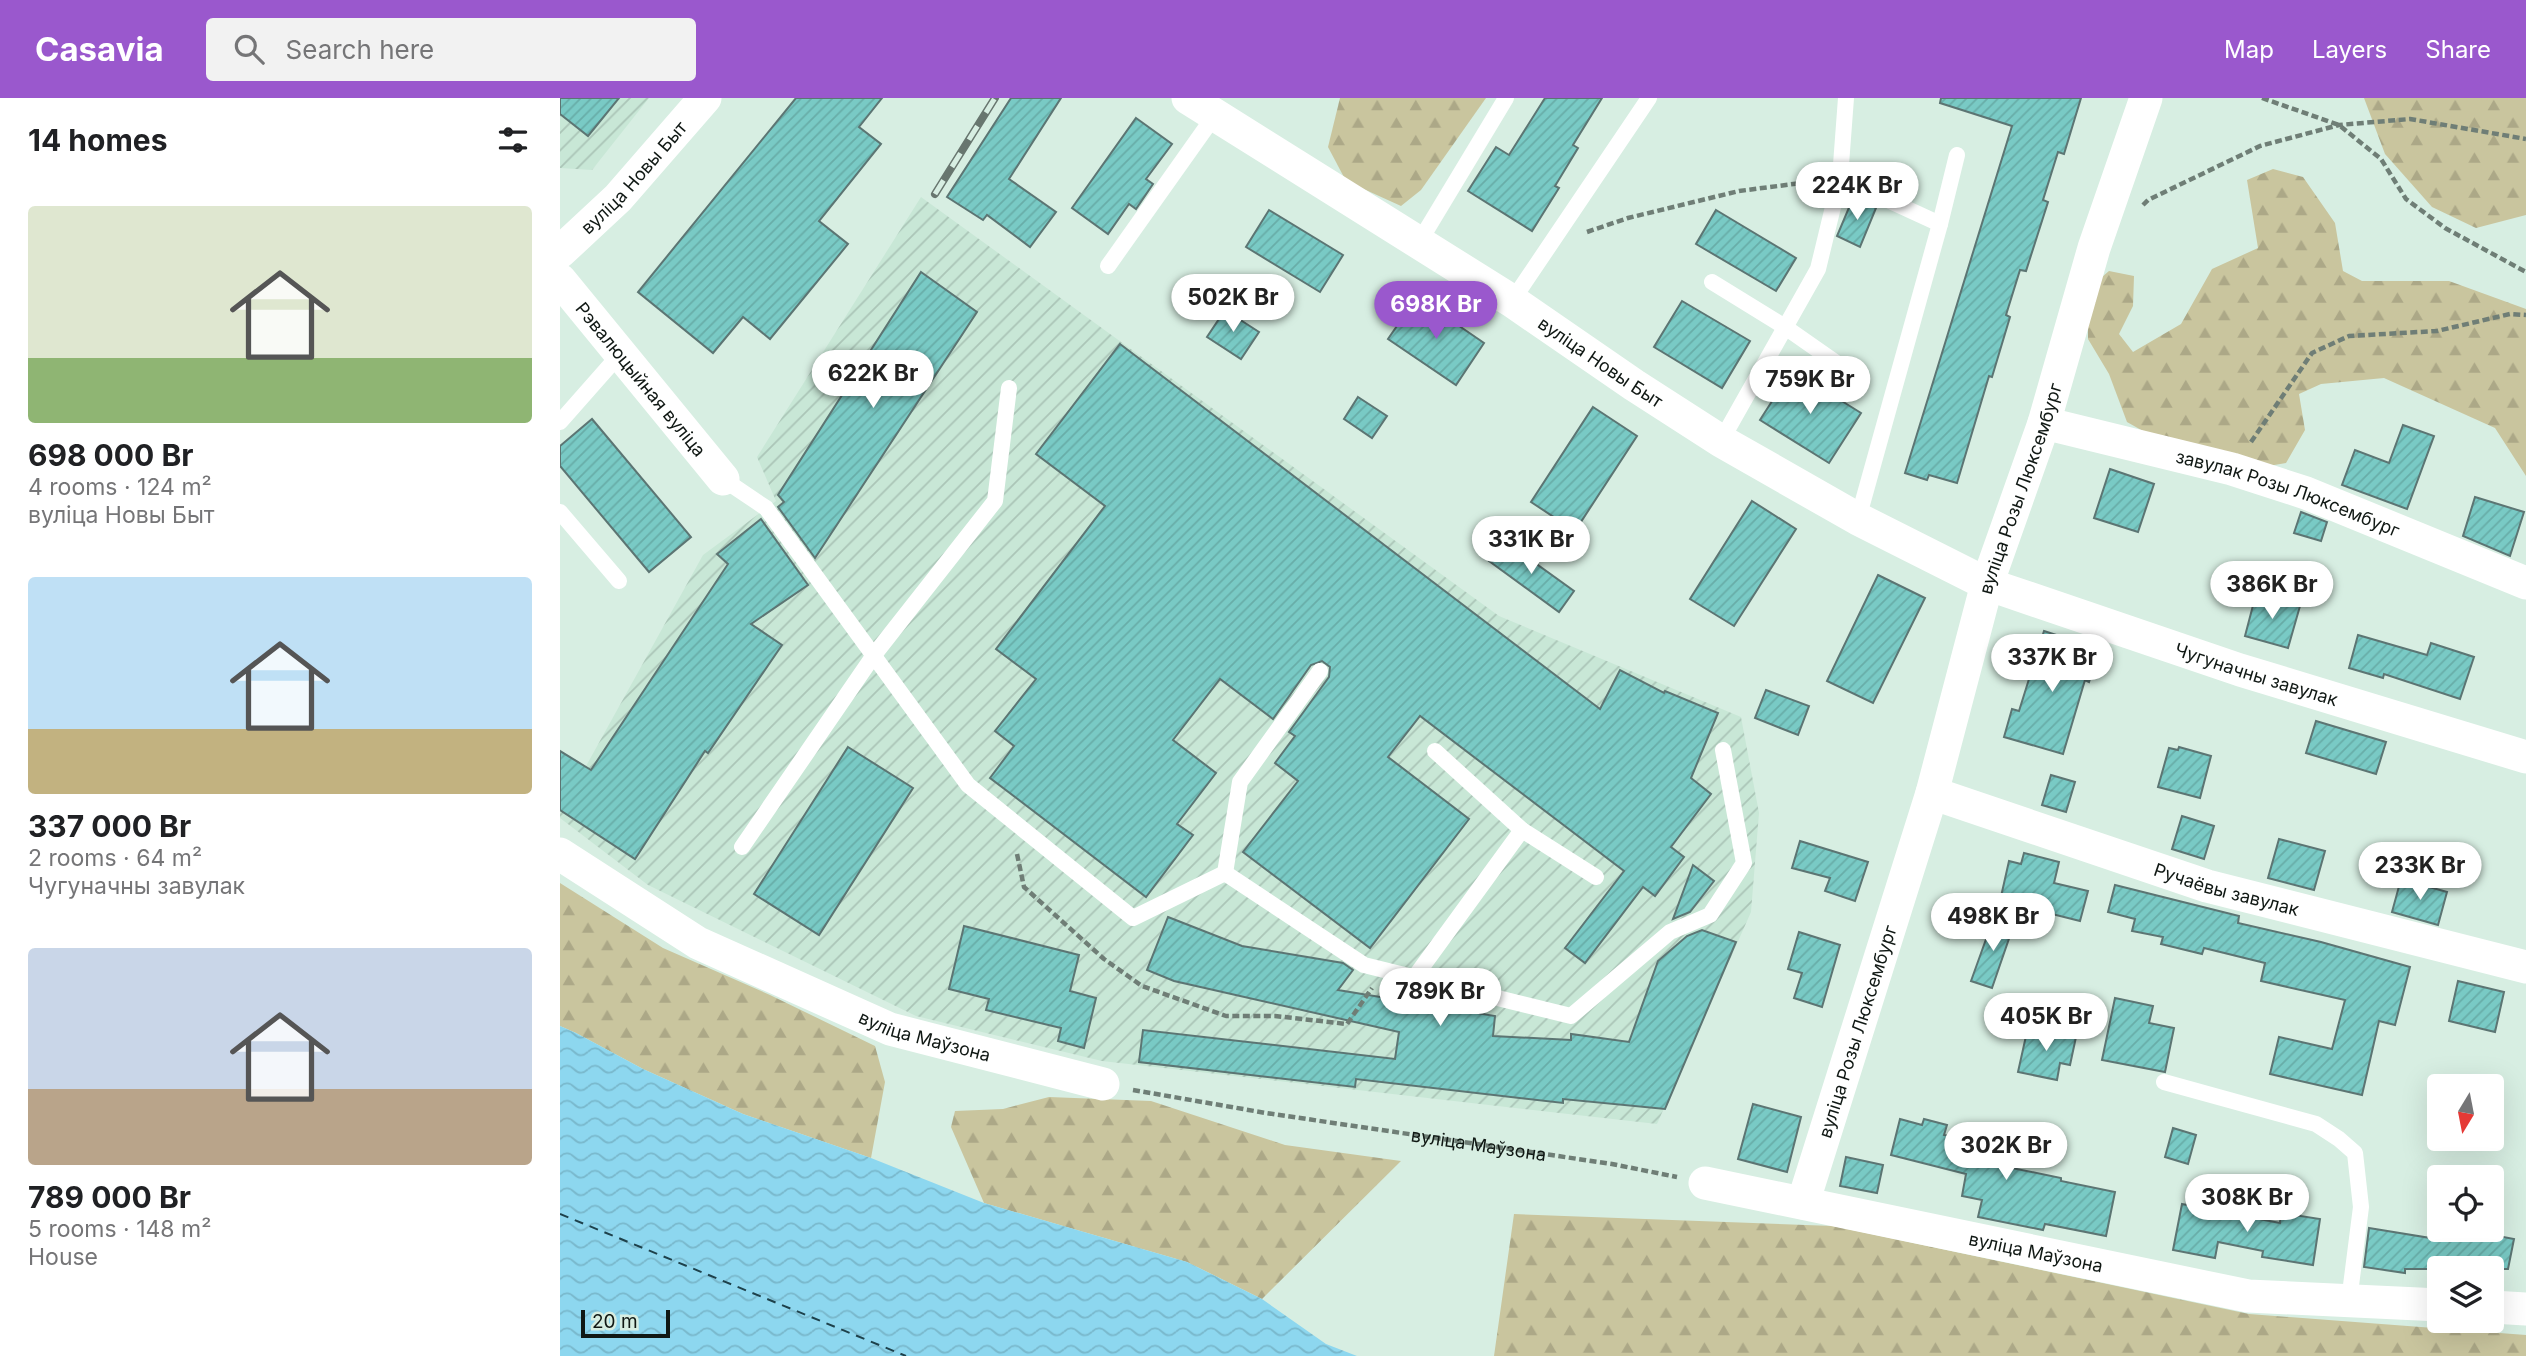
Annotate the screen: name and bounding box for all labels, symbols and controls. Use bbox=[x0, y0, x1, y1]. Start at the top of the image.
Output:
search box bbox=[206, 18, 696, 81]
text: Casavia bbox=[35, 29, 164, 69]
icon: search bbox=[230, 30, 268, 68]
text: Search here bbox=[286, 34, 434, 65]
text: Map bbox=[2224, 35, 2274, 64]
text: Layers bbox=[2312, 35, 2387, 64]
text: Share bbox=[2425, 35, 2491, 64]
street label: вуліца Новы Быт bbox=[576, 116, 691, 238]
icon: filters bbox=[494, 121, 532, 159]
text: 14 homes bbox=[28, 122, 167, 158]
pin: 224K Br bbox=[1792, 162, 1922, 222]
text: 224K Br bbox=[1812, 171, 1902, 199]
icon: home bbox=[217, 252, 343, 378]
pin: 502K Br bbox=[1168, 274, 1298, 334]
pin: 698K Br bbox=[1371, 282, 1501, 341]
text: 502K Br bbox=[1187, 283, 1279, 311]
text: 698K Br bbox=[1390, 290, 1482, 318]
street label: Рэвалюцыйная вуліца bbox=[572, 298, 710, 460]
street label: вуліца Новы Быт bbox=[1535, 312, 1668, 412]
pin: 622K Br bbox=[808, 350, 938, 410]
pin: 759K Br bbox=[1745, 356, 1875, 416]
text: 622K Br bbox=[828, 359, 918, 387]
text: 759K Br bbox=[1765, 365, 1855, 393]
street label: вуліца Розы Люксембург bbox=[1974, 380, 2065, 596]
text: 698 000 Br bbox=[28, 437, 193, 473]
street label: завулак Розы Люксембург bbox=[2174, 445, 2403, 541]
text: 4 rooms · 124 m² bbox=[28, 473, 212, 501]
text: вуліца Новы Быт bbox=[28, 501, 215, 529]
pin: 331K Br bbox=[1466, 517, 1596, 576]
text: 331K Br bbox=[1488, 525, 1574, 553]
pin: 386K Br bbox=[2207, 561, 2337, 621]
text: 386K Br bbox=[2226, 570, 2318, 598]
icon: home bbox=[217, 623, 343, 749]
pin: 337K Br bbox=[1987, 634, 2117, 694]
street label: Чугуначны завулак bbox=[2172, 638, 2341, 710]
text: 337K Br bbox=[2007, 643, 2097, 671]
text: 337 000 Br bbox=[28, 808, 191, 844]
pin: 233K Br bbox=[2355, 842, 2485, 902]
text: 2 rooms · 64 m² bbox=[28, 844, 202, 872]
text: 233K Br bbox=[2375, 851, 2465, 879]
street label: Ручаёвы завулак bbox=[2151, 858, 2301, 920]
text: Чугуначны завулак bbox=[28, 872, 245, 900]
pin: 498K Br bbox=[1928, 894, 2058, 953]
text: 498K Br bbox=[1947, 902, 2039, 930]
street label: вуліца Розы Люксембург bbox=[1814, 922, 1900, 1140]
pin: 789K Br bbox=[1375, 968, 1505, 1028]
text: 789K Br bbox=[1395, 977, 1485, 1005]
pin: 405K Br bbox=[1981, 993, 2111, 1053]
icon: home bbox=[217, 994, 343, 1120]
text: 405K Br bbox=[2000, 1002, 2092, 1030]
street label: вуліца Маўзона bbox=[856, 1006, 993, 1065]
north arrow bbox=[2427, 1074, 2504, 1152]
map controls bbox=[2427, 1074, 2504, 1333]
pin: 302K Br bbox=[1941, 1122, 2071, 1182]
street label: вуліца Маўзона bbox=[1410, 1124, 1548, 1165]
text: 302K Br bbox=[1960, 1131, 2052, 1159]
button: locate bbox=[2427, 1165, 2504, 1242]
pin: 308K Br bbox=[2182, 1174, 2312, 1234]
text: 789 000 Br bbox=[28, 1179, 191, 1215]
text: 308K Br bbox=[2201, 1183, 2293, 1211]
text: 5 rooms · 148 m² bbox=[28, 1215, 211, 1243]
street label: вуліца Маўзона bbox=[1967, 1228, 2105, 1276]
text: House bbox=[28, 1243, 98, 1271]
button: layers bbox=[2427, 1256, 2504, 1333]
scale bar bbox=[581, 1307, 670, 1339]
text: 20 m bbox=[592, 1310, 638, 1333]

